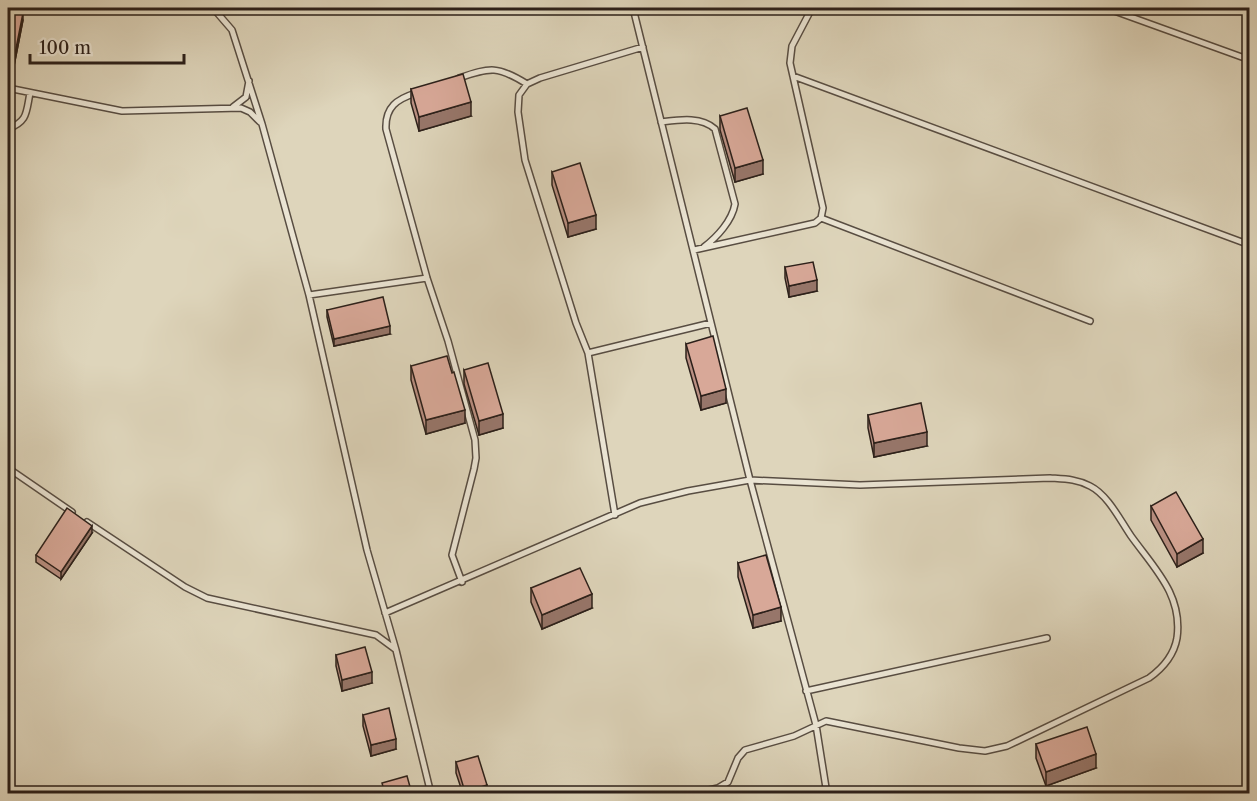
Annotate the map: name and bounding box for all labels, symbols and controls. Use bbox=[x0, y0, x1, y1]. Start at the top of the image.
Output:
scale bar bbox=[30, 27, 184, 65]
text: 100 m bbox=[39, 37, 91, 59]

